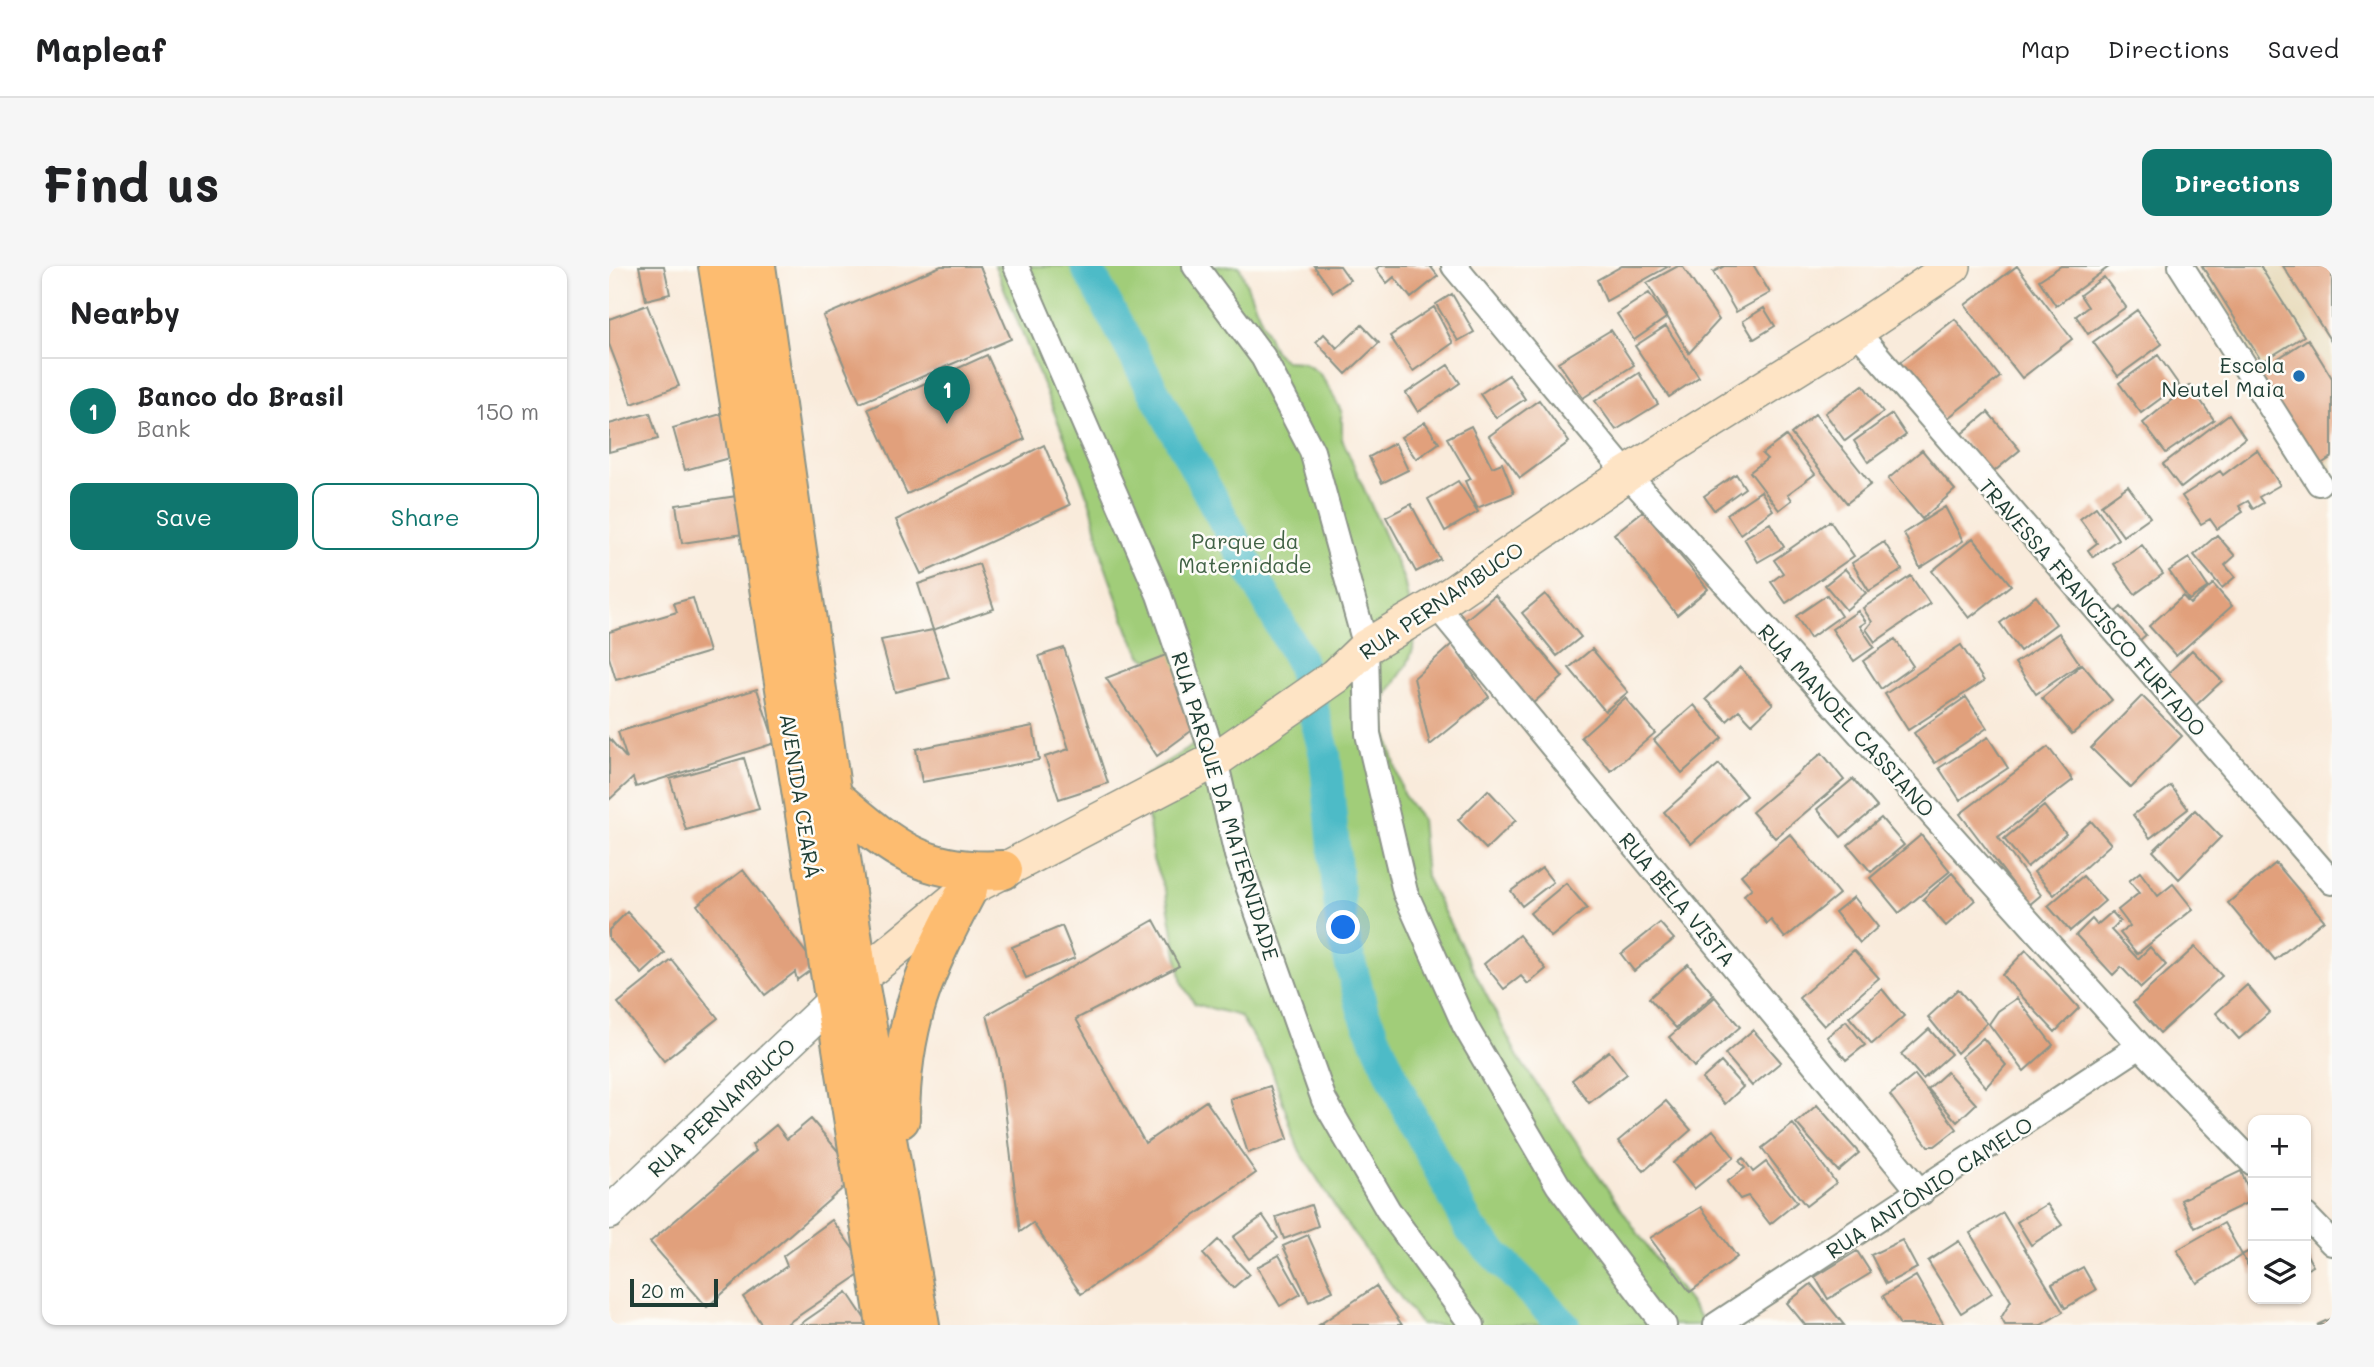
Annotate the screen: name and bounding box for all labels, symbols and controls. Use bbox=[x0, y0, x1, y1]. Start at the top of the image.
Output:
text: Mapleaf bbox=[35, 27, 166, 70]
text: Map bbox=[2021, 33, 2070, 64]
text: Directions bbox=[2108, 33, 2230, 64]
text: Saved bbox=[2268, 33, 2339, 64]
button: Directions bbox=[2142, 149, 2332, 216]
text: Find us bbox=[42, 151, 220, 214]
text: Nearby bbox=[70, 292, 180, 332]
place label: Escola Neutel Maia bbox=[2161, 351, 2285, 402]
pin: 1 bbox=[924, 366, 970, 424]
marker: Escola Neutel Maia bbox=[2291, 368, 2307, 384]
text: Banco do Brasil bbox=[137, 379, 344, 413]
text: 1 bbox=[88, 396, 98, 426]
text: 150 m bbox=[475, 396, 539, 426]
text: Bank bbox=[137, 413, 191, 443]
street label: TRAVESSA FRANCISCO FURTADO bbox=[1974, 472, 2212, 742]
button: Save bbox=[70, 483, 298, 550]
button: Share bbox=[312, 483, 539, 550]
park label: Parque da Maternidade bbox=[1178, 527, 1312, 578]
street label: RUA PERNAMBUCO bbox=[1354, 535, 1528, 665]
street label: RUA MANOEL CASSIANO bbox=[1753, 618, 1941, 822]
street label: RUA PARQUE DA MATERNIDADE bbox=[1166, 648, 1286, 964]
street label: AVENIDA CEARÁ bbox=[775, 711, 827, 881]
street label: RUA BELA VISTA bbox=[1614, 826, 1742, 972]
your location bbox=[1326, 910, 1360, 944]
street label: RUA PERNAMBUCO bbox=[641, 1031, 801, 1183]
street label: RUA ANTÔNIO CAMELO bbox=[1821, 1110, 2037, 1264]
map controls bbox=[2248, 1115, 2311, 1304]
button: + bbox=[2248, 1115, 2311, 1178]
button: − bbox=[2248, 1178, 2311, 1241]
button: layers bbox=[2248, 1241, 2311, 1304]
scale bar bbox=[630, 1276, 717, 1308]
text: 20 m bbox=[641, 1278, 685, 1303]

